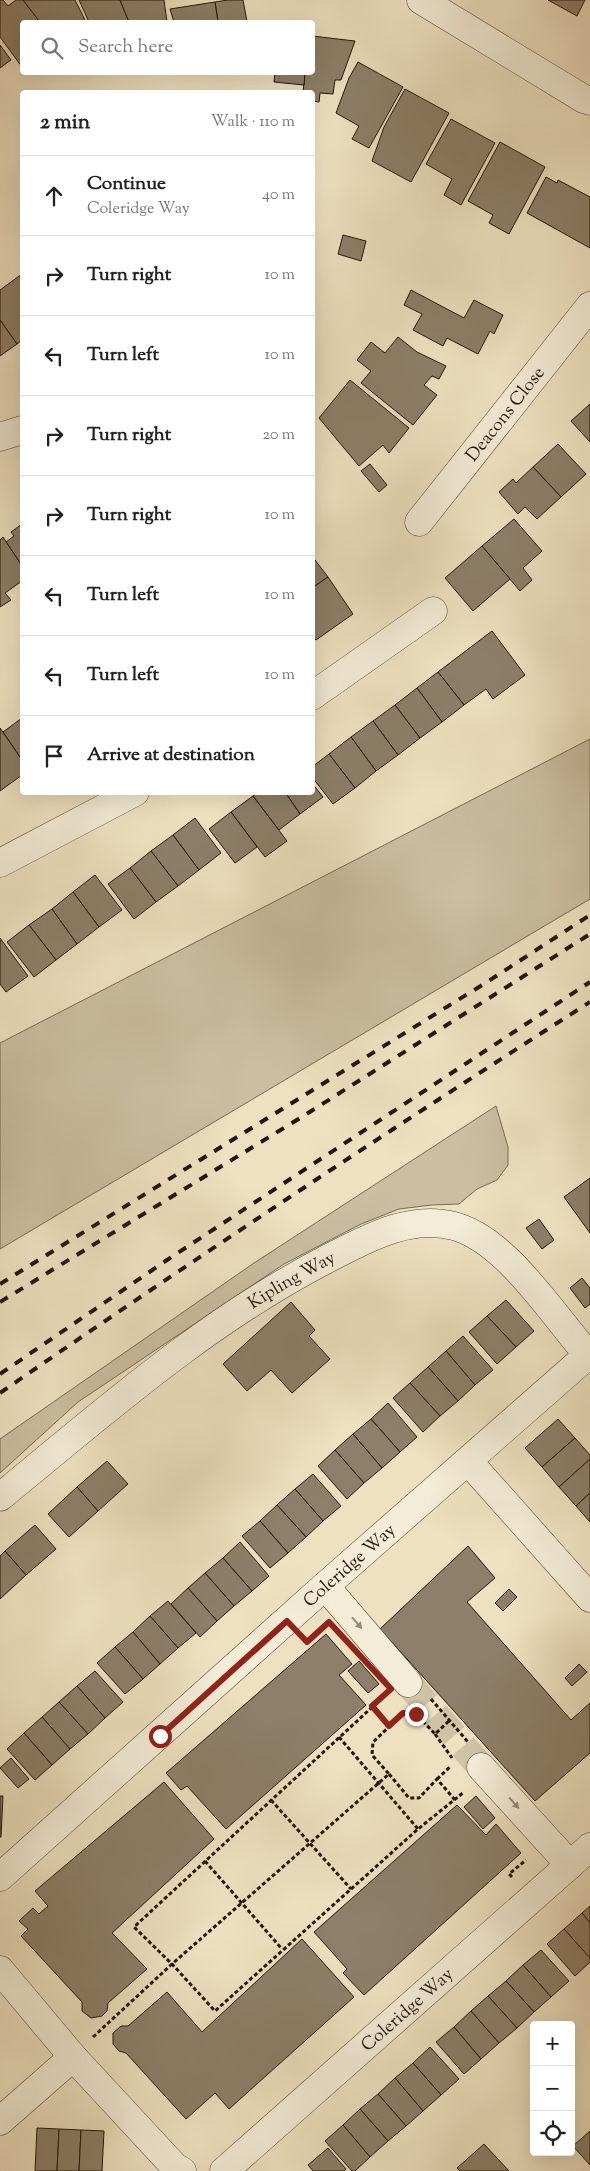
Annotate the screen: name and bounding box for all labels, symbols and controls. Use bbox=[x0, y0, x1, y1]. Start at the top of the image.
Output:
search box bbox=[20, 20, 315, 75]
icon: search bbox=[38, 34, 66, 62]
text: Search here bbox=[78, 34, 173, 61]
text: 2 min bbox=[40, 108, 90, 138]
text: Walk · 110 m bbox=[211, 111, 295, 134]
text: Continue bbox=[87, 171, 166, 198]
icon: ahead bbox=[40, 182, 68, 210]
text: 40 m bbox=[262, 184, 295, 207]
text: Coleridge Way bbox=[87, 198, 190, 221]
icon: right bbox=[40, 262, 68, 290]
text: Turn right bbox=[87, 262, 171, 289]
text: 10 m bbox=[265, 264, 295, 287]
icon: left bbox=[40, 342, 68, 370]
text: Turn left bbox=[87, 342, 159, 369]
text: 10 m bbox=[265, 344, 295, 367]
street label: Deacons Close bbox=[460, 362, 552, 468]
icon: right bbox=[40, 422, 68, 450]
text: Turn right bbox=[87, 422, 171, 449]
text: 20 m bbox=[262, 424, 295, 447]
icon: right bbox=[40, 502, 68, 530]
text: Turn right bbox=[87, 502, 171, 529]
text: 10 m bbox=[265, 504, 295, 527]
icon: left bbox=[40, 582, 68, 610]
text: Turn left bbox=[87, 582, 159, 609]
text: 10 m bbox=[265, 584, 295, 607]
icon: left bbox=[40, 662, 68, 690]
text: Turn left bbox=[87, 662, 159, 689]
text: 10 m bbox=[265, 664, 295, 687]
icon: arrive bbox=[40, 742, 68, 770]
text: Arrive at destination bbox=[87, 742, 255, 769]
street label: Kipling Way bbox=[243, 1246, 340, 1317]
street label: Coleridge Way bbox=[298, 1519, 402, 1615]
one-way arrow bbox=[351, 1617, 362, 1629]
route end bbox=[405, 1703, 428, 1726]
route start bbox=[149, 1725, 172, 1748]
one-way arrow bbox=[508, 1796, 520, 1808]
street label: Coleridge Way bbox=[356, 1963, 460, 2059]
map controls bbox=[530, 2021, 575, 2156]
button: + bbox=[530, 2021, 575, 2066]
button: − bbox=[530, 2066, 575, 2111]
button: locate bbox=[530, 2111, 575, 2156]

